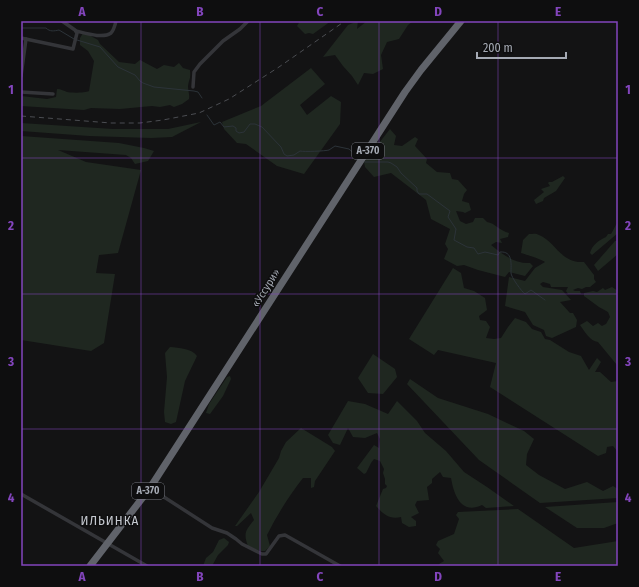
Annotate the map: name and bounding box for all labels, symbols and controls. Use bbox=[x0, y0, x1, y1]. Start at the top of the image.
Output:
text: A bbox=[77, 4, 86, 19]
text: B bbox=[196, 4, 204, 19]
text: C bbox=[317, 4, 324, 19]
text: D bbox=[434, 4, 442, 19]
text: E bbox=[555, 4, 561, 19]
scale bar bbox=[477, 34, 566, 60]
text: 200 m bbox=[483, 41, 513, 55]
text: 1 bbox=[8, 82, 14, 97]
text: 1 bbox=[625, 82, 631, 97]
road number: А-370 bbox=[352, 143, 384, 159]
text: 2 bbox=[7, 218, 14, 233]
text: 2 bbox=[624, 218, 631, 233]
street label: «Уссури» bbox=[249, 266, 283, 310]
text: 3 bbox=[7, 354, 14, 369]
text: 3 bbox=[624, 354, 631, 369]
road number: А-370 bbox=[132, 483, 164, 499]
text: 4 bbox=[8, 490, 15, 505]
text: 4 bbox=[625, 490, 632, 505]
district label: ИЛЬИНКА bbox=[81, 513, 139, 528]
text: A bbox=[77, 569, 86, 584]
text: B bbox=[196, 569, 204, 584]
text: C bbox=[317, 569, 324, 584]
text: D bbox=[434, 569, 442, 584]
text: E bbox=[555, 569, 561, 584]

